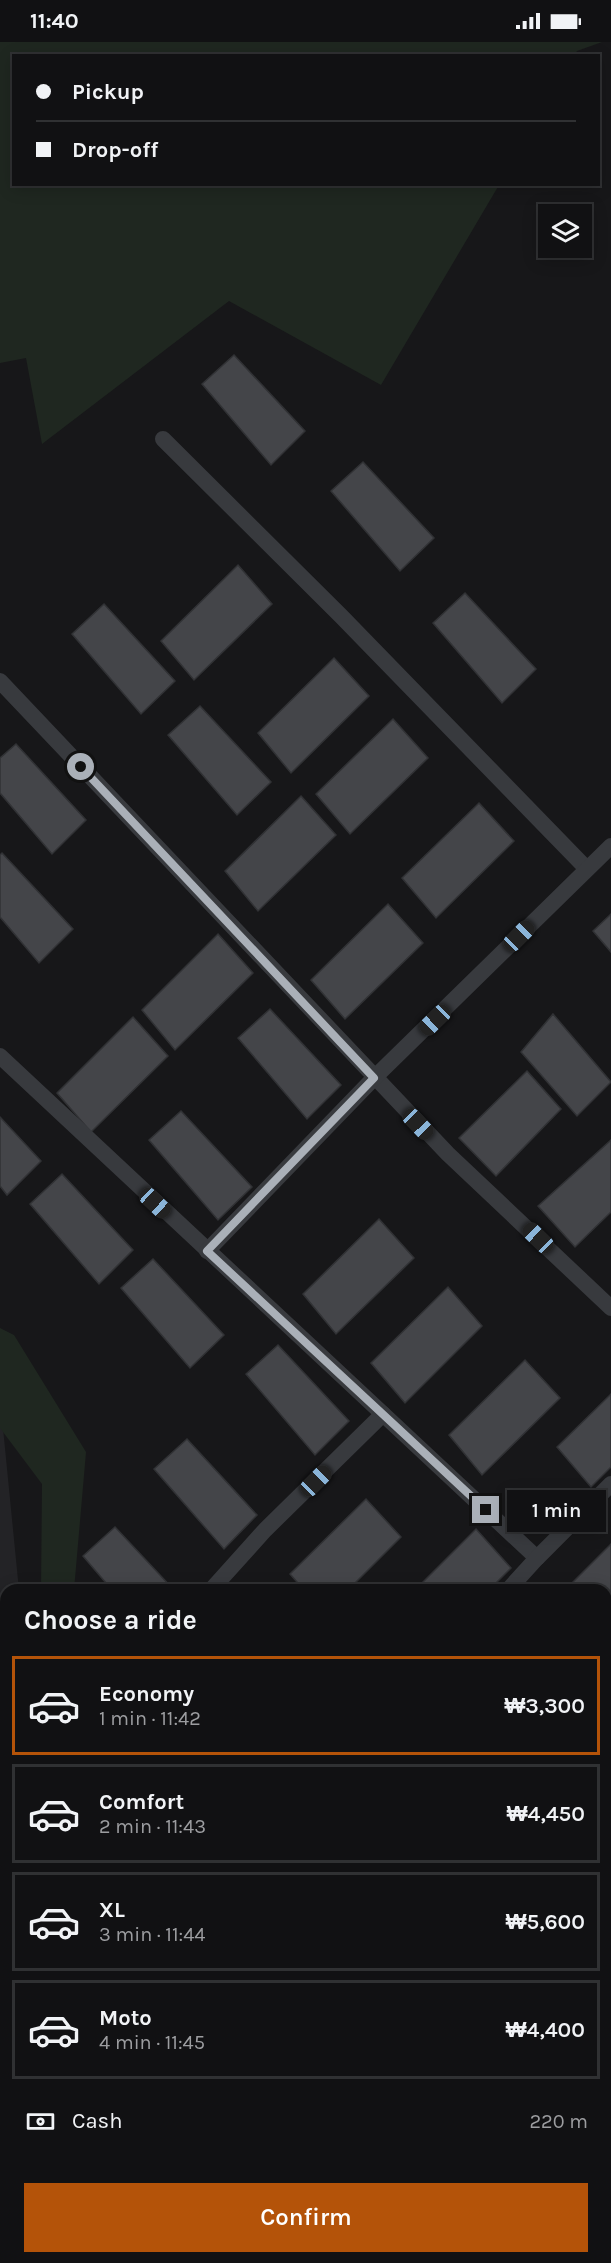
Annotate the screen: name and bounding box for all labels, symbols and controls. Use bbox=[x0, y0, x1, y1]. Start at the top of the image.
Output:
text: 11:40 bbox=[30, 8, 79, 34]
text: Pickup bbox=[72, 79, 144, 105]
text: Drop-off bbox=[72, 137, 158, 163]
map controls bbox=[538, 204, 592, 258]
button: layers bbox=[538, 204, 592, 258]
route start bbox=[67, 753, 94, 780]
car bbox=[500, 917, 538, 955]
car bbox=[416, 1001, 454, 1039]
car bbox=[399, 1105, 437, 1143]
car bbox=[136, 1184, 174, 1222]
car bbox=[519, 1219, 557, 1257]
car bbox=[297, 1462, 335, 1500]
callout: 1 min bbox=[507, 1489, 606, 1531]
route end bbox=[472, 1496, 499, 1523]
text: 1 min bbox=[532, 1499, 581, 1522]
text: Choose a ride bbox=[24, 1604, 197, 1636]
icon: car bbox=[27, 1679, 81, 1733]
text: Economy bbox=[99, 1681, 194, 1707]
text: ₩3,300 bbox=[505, 1693, 585, 1719]
text: 1 min · 11:42 bbox=[99, 1707, 201, 1730]
icon: car bbox=[27, 1787, 81, 1841]
text: Comfort bbox=[99, 1789, 184, 1815]
text: ₩4,450 bbox=[507, 1801, 585, 1827]
text: 2 min · 11:43 bbox=[99, 1815, 206, 1838]
icon: car bbox=[27, 1895, 81, 1949]
text: XL bbox=[99, 1897, 125, 1923]
text: ₩5,600 bbox=[506, 1909, 585, 1935]
text: 3 min · 11:44 bbox=[99, 1923, 206, 1946]
icon: car bbox=[27, 2003, 81, 2057]
text: Moto bbox=[99, 2005, 152, 2031]
text: ₩4,400 bbox=[506, 2017, 585, 2043]
text: 4 min · 11:45 bbox=[99, 2031, 205, 2054]
icon: cash bbox=[24, 2105, 57, 2138]
text: Cash bbox=[72, 2108, 122, 2134]
text: 220 m bbox=[529, 2110, 588, 2133]
button: Confirm bbox=[24, 2183, 588, 2252]

